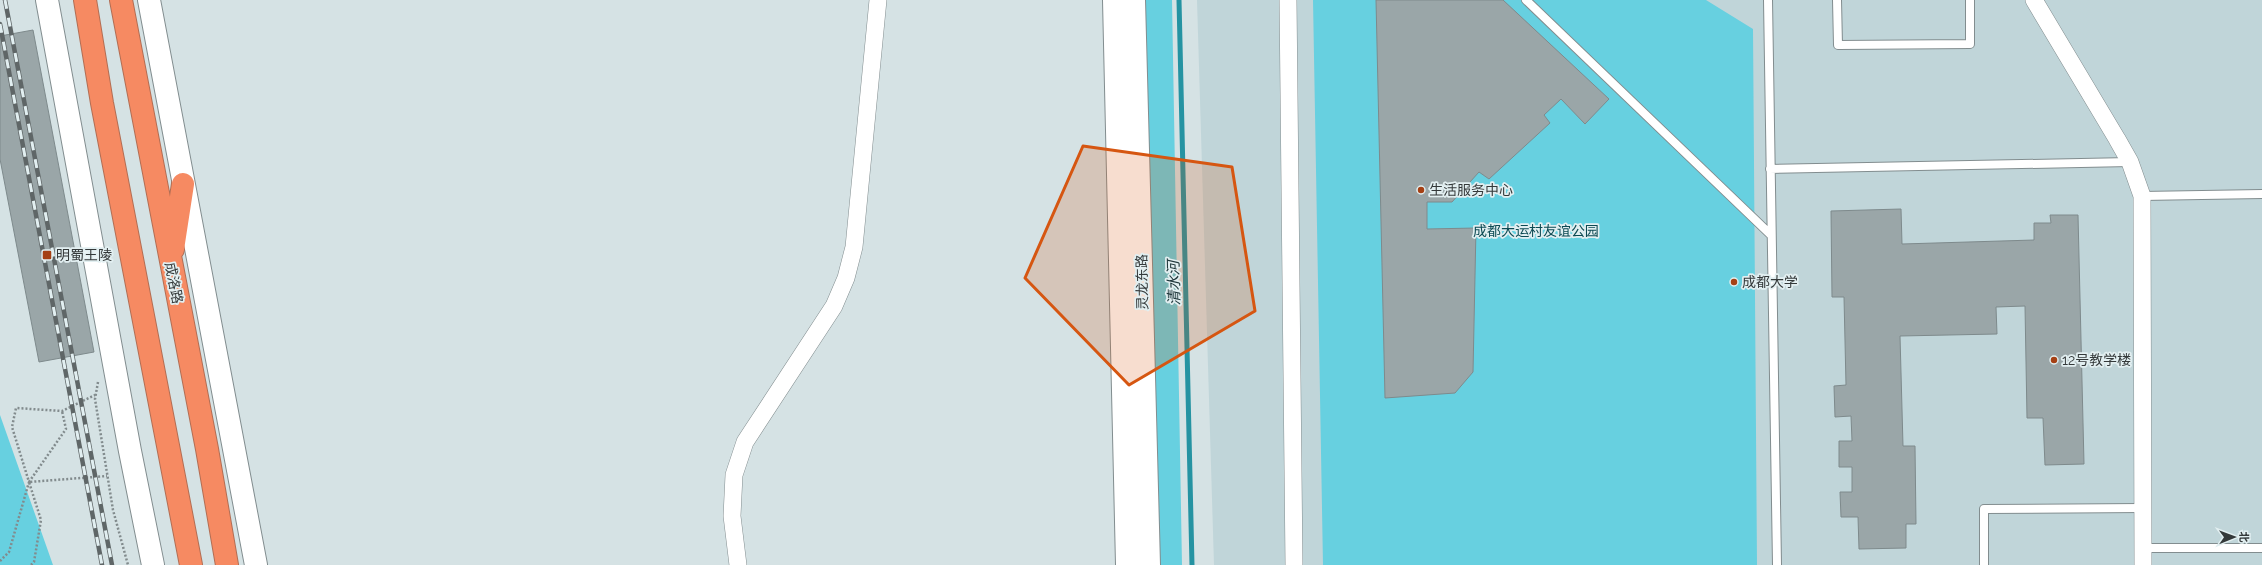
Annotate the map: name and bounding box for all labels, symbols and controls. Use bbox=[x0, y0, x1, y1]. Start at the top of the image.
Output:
place label: 生活服务中心 bbox=[1429, 182, 1513, 198]
marker: 生活服务中心 bbox=[1416, 185, 1426, 195]
park label: 成都大运村友谊公园 bbox=[1473, 223, 1599, 239]
place label: 明蜀王陵 bbox=[56, 247, 112, 263]
marker: 明蜀王陵 bbox=[41, 249, 53, 261]
street label: 灵龙东路 bbox=[1134, 254, 1150, 310]
water label: 清水河 bbox=[1165, 257, 1183, 306]
street label: 成洛路 bbox=[162, 261, 186, 305]
place label: 成都大学 bbox=[1742, 274, 1798, 290]
marker: 成都大学 bbox=[1729, 277, 1739, 287]
place label: 12号教学楼 bbox=[2062, 352, 2131, 368]
marker: 12号教学楼 bbox=[2049, 355, 2059, 365]
north arrow bbox=[2214, 517, 2254, 557]
text: 北 bbox=[2237, 531, 2250, 542]

